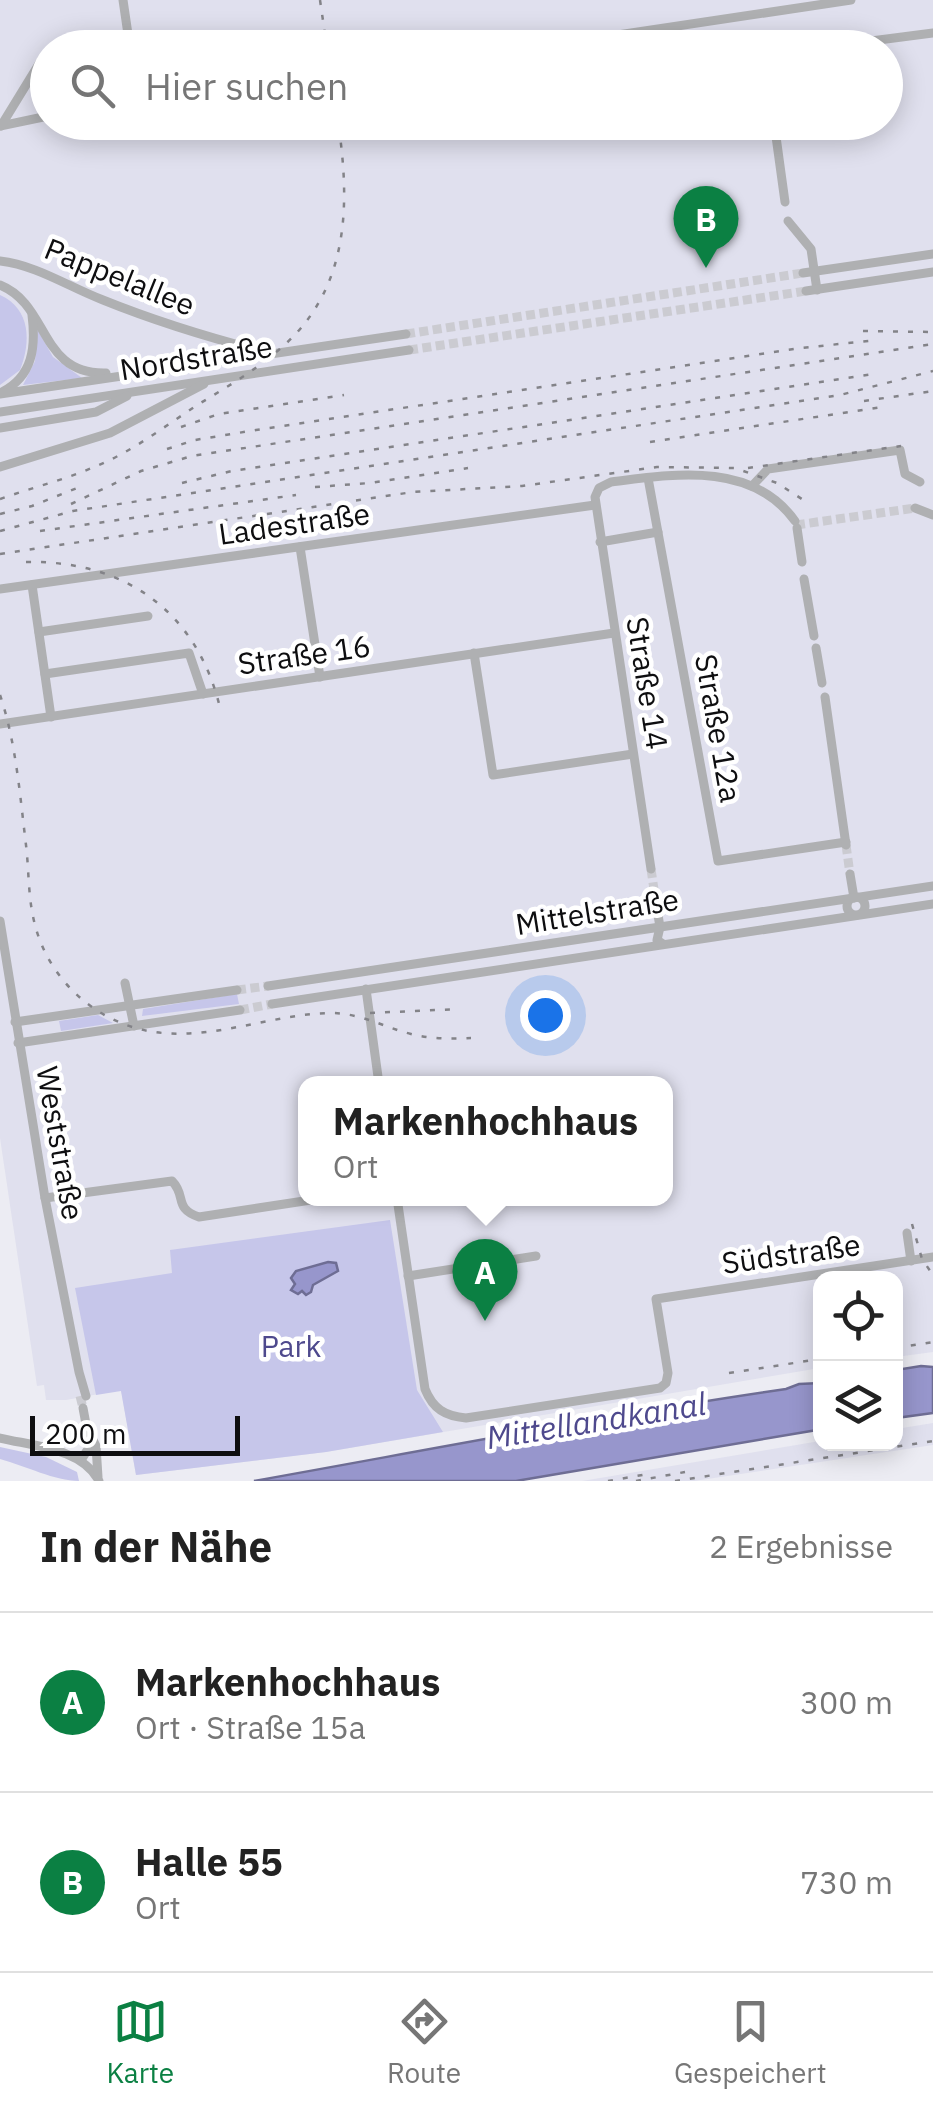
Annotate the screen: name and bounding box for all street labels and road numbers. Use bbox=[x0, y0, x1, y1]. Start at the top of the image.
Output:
street label: Pappelallee bbox=[39, 228, 201, 324]
street label: Nordstraße bbox=[117, 326, 275, 388]
street label: Ladestraße bbox=[216, 493, 372, 553]
street label: Straße 14 bbox=[618, 614, 678, 752]
street label: Straße 16 bbox=[235, 625, 373, 683]
street label: Straße 12a bbox=[687, 651, 751, 805]
street label: Mittelstraße bbox=[513, 879, 681, 943]
street label: Weststraße bbox=[28, 1063, 94, 1223]
street label: Südstraße bbox=[719, 1224, 863, 1282]

